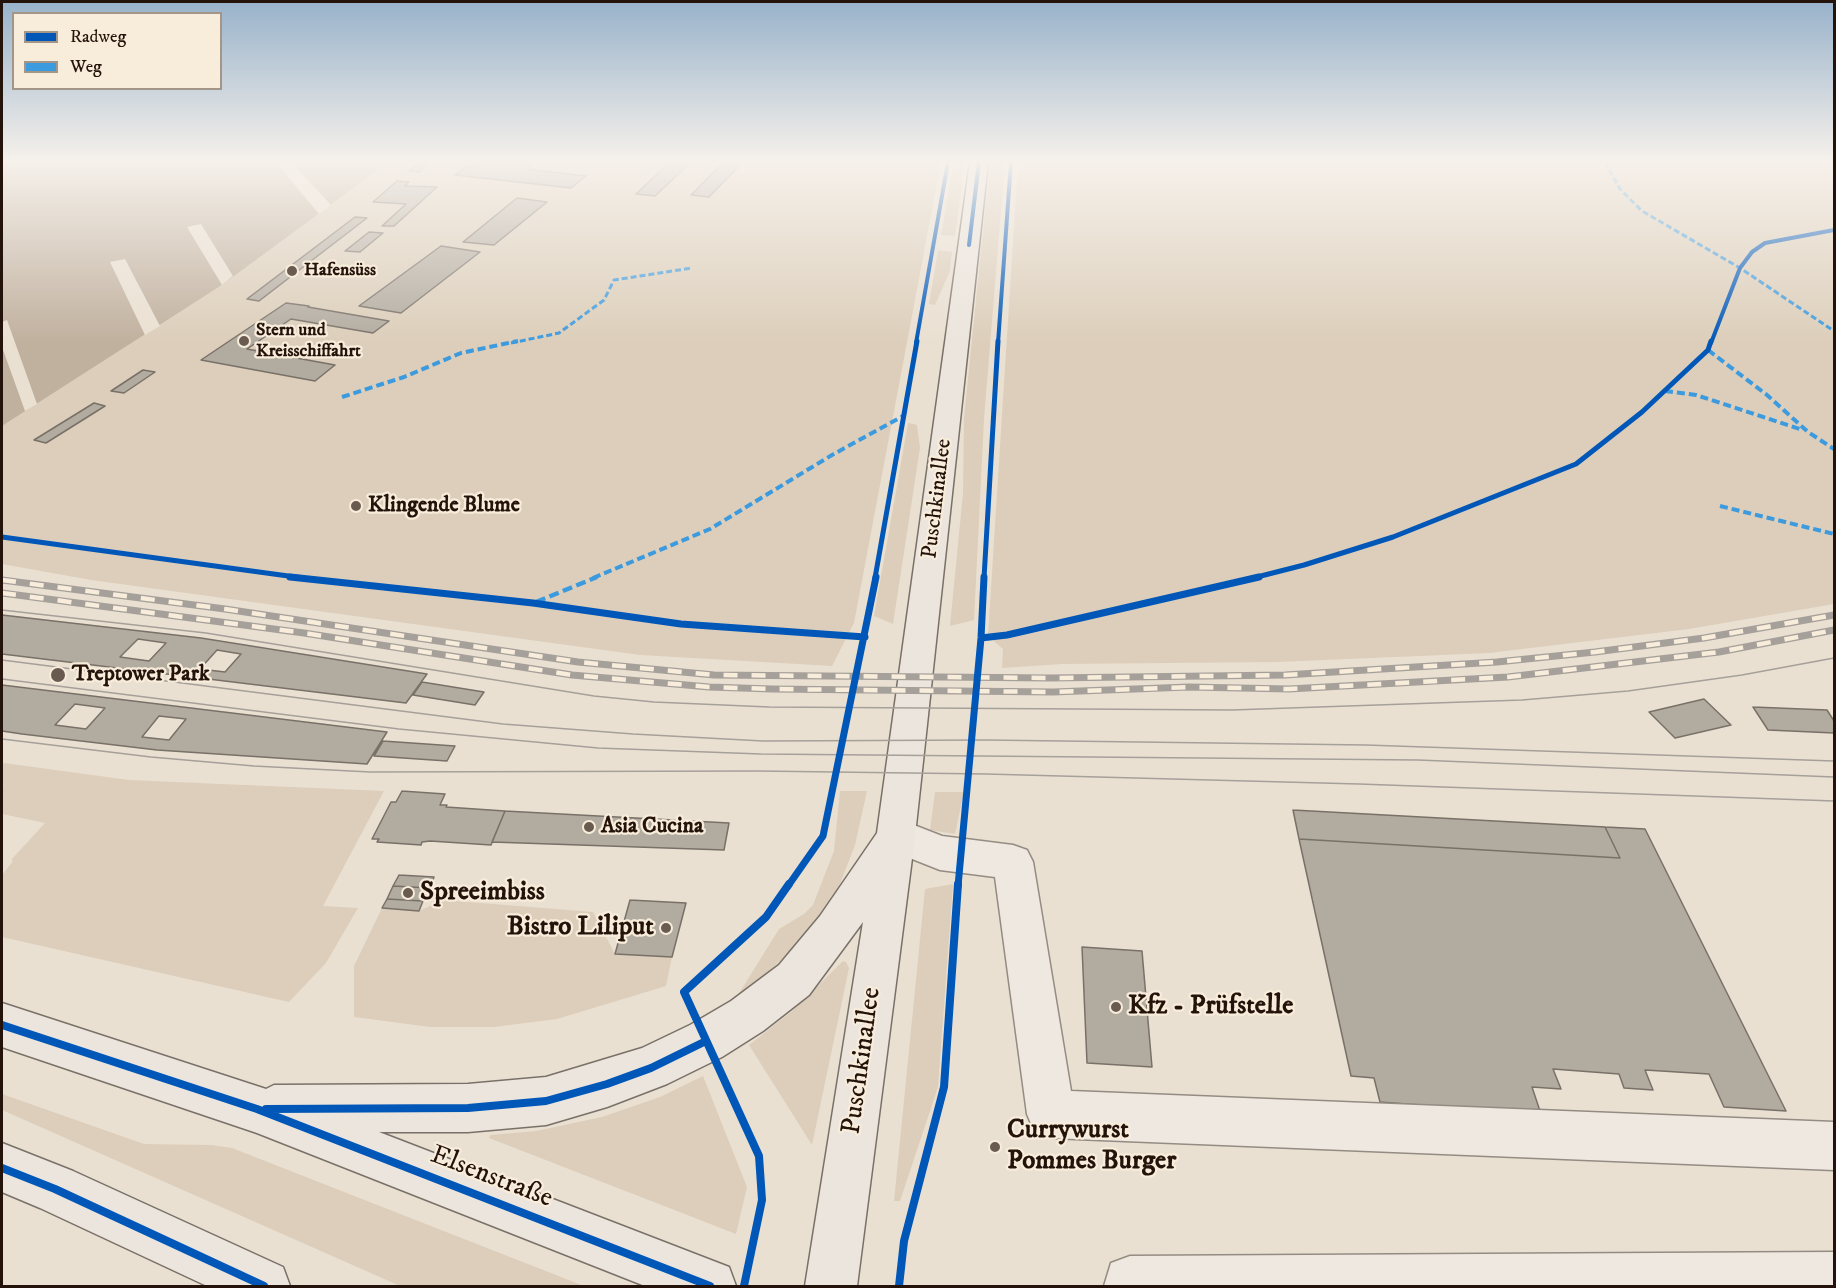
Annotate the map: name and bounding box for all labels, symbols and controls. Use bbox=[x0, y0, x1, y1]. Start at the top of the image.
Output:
legend bbox=[12, 12, 222, 90]
text: Radweg bbox=[70, 26, 126, 48]
text: Weg bbox=[70, 56, 102, 78]
place label: Hafensüss bbox=[304, 260, 376, 282]
marker: Hafensüss bbox=[285, 264, 299, 278]
place label: Stern und Kreisschiffahrt bbox=[256, 320, 361, 362]
marker: Stern und Kreisschiffahrt bbox=[237, 334, 251, 348]
street label: Puschkinallee bbox=[918, 438, 958, 560]
place label: Klingende Blume bbox=[368, 493, 520, 519]
marker: Klingende Blume bbox=[349, 499, 363, 513]
place label: Treptower Park bbox=[72, 662, 210, 688]
marker: Treptower Park bbox=[49, 666, 67, 684]
place label: Asia Cucina bbox=[601, 814, 703, 840]
marker: Asia Cucina bbox=[582, 820, 596, 834]
place label: Spreeimbiss bbox=[420, 877, 545, 909]
marker: Spreeimbiss bbox=[401, 886, 415, 900]
place label: Bistro Liliput bbox=[507, 912, 654, 944]
marker: Bistro Liliput bbox=[659, 921, 673, 935]
street label: Puschkinallee bbox=[837, 986, 889, 1136]
place label: Kfz - Prüfstelle bbox=[1128, 991, 1293, 1023]
marker: Kfz - Prüfstelle bbox=[1109, 1000, 1123, 1014]
place label: Currywurst Pommes Burger bbox=[1007, 1115, 1176, 1178]
street label: Elsenstraße bbox=[425, 1140, 557, 1216]
marker: Currywurst Pommes Burger bbox=[988, 1140, 1002, 1154]

